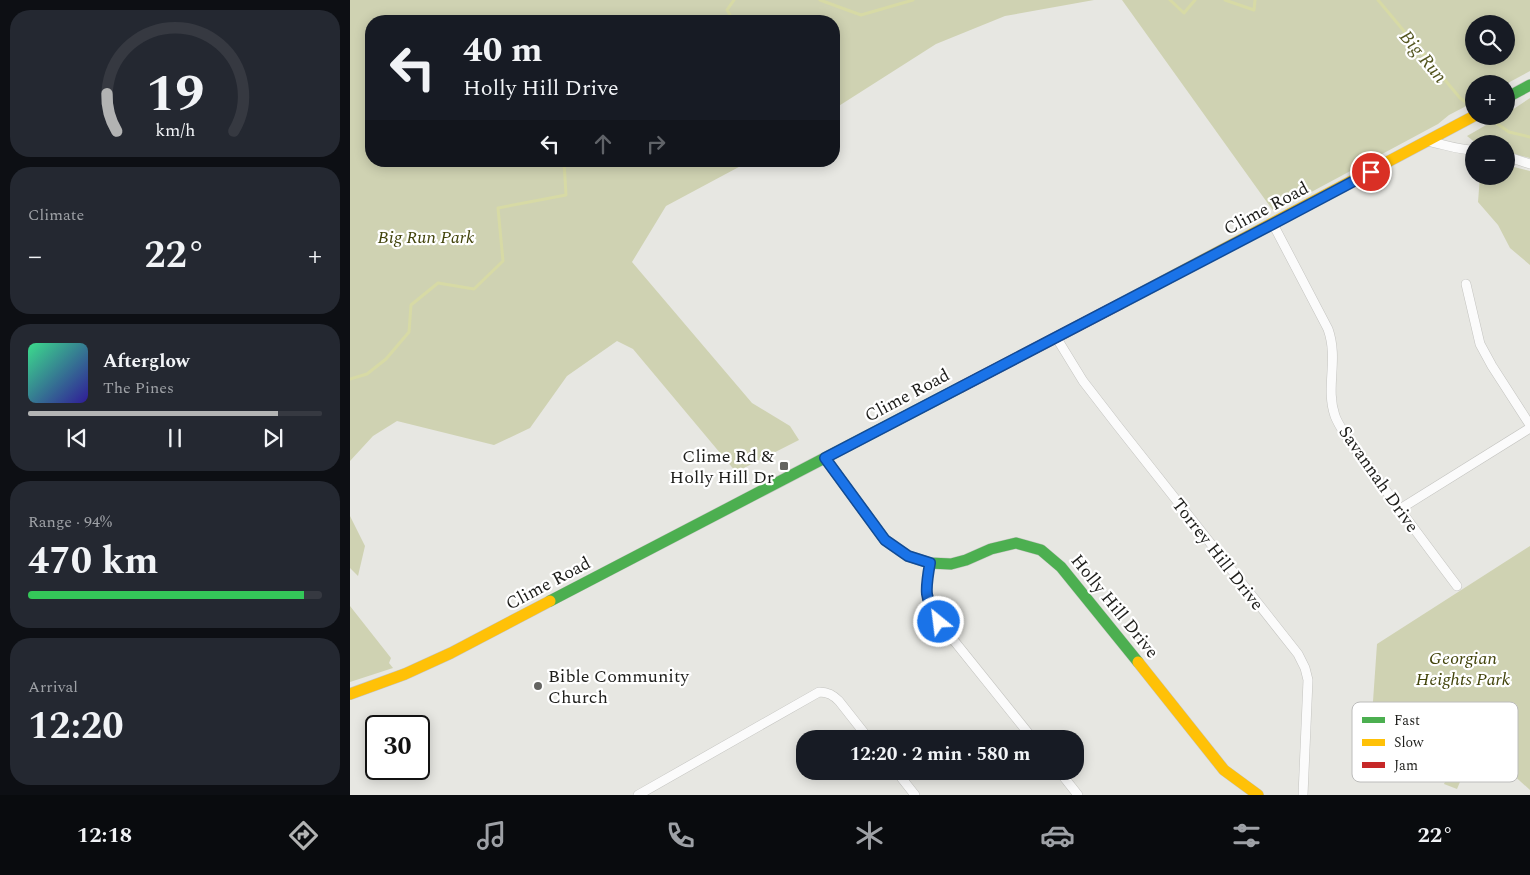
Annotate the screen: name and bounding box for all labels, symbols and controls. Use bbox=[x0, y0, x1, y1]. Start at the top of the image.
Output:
map controls bbox=[1465, 15, 1515, 185]
button: search bbox=[1465, 15, 1515, 65]
text: 40 m bbox=[463, 24, 543, 77]
water label: Big Run bbox=[1392, 24, 1454, 90]
icon: left bbox=[380, 35, 445, 100]
text: 19 bbox=[146, 55, 204, 134]
text: Holly Hill Drive bbox=[463, 72, 619, 105]
button: + bbox=[1465, 75, 1515, 125]
text: km/h bbox=[155, 117, 195, 144]
icon: left bbox=[536, 130, 564, 158]
icon: ahead bbox=[589, 130, 617, 158]
icon: right bbox=[642, 130, 670, 158]
button: − bbox=[1465, 135, 1515, 185]
pin bbox=[1350, 151, 1392, 193]
icon: arrive bbox=[1357, 158, 1385, 186]
street label: Clime Road bbox=[1219, 175, 1314, 242]
text: Climate bbox=[28, 203, 84, 227]
park label: Big Run Park bbox=[378, 224, 475, 251]
text: 22° bbox=[144, 227, 206, 285]
text: − bbox=[28, 235, 42, 278]
text: + bbox=[308, 235, 322, 278]
text: Afterglow bbox=[103, 347, 190, 376]
street label: Clime Road bbox=[860, 362, 955, 429]
text: The Pines bbox=[103, 376, 174, 400]
street label: Savannah Drive bbox=[1332, 420, 1425, 538]
icon: previous bbox=[63, 424, 91, 452]
icon: pause bbox=[161, 424, 189, 452]
icon: next bbox=[259, 424, 287, 452]
place label: Clime Rd & Holly Hill Dr bbox=[670, 443, 774, 491]
marker: Clime Rd & Holly Hill Dr bbox=[778, 460, 790, 472]
street label: Torrey Hill Drive bbox=[1165, 492, 1270, 616]
text: Range · 94% bbox=[28, 510, 112, 534]
text: 470 km bbox=[28, 533, 159, 591]
street label: Holly Hill Drive bbox=[1064, 548, 1165, 664]
street label: Clime Road bbox=[501, 550, 596, 617]
position arrow bbox=[912, 595, 964, 647]
park label: Georgian Heights Park bbox=[1416, 645, 1511, 693]
place label: Bible Community Church bbox=[548, 663, 690, 711]
text: Arrival bbox=[28, 675, 78, 699]
marker: Bible Community Church bbox=[532, 680, 544, 692]
text: 12:20 bbox=[28, 698, 123, 756]
legend bbox=[1352, 702, 1518, 782]
text: Fast bbox=[1394, 710, 1420, 731]
speed limit sign: 30 bbox=[365, 715, 430, 780]
text: Slow bbox=[1394, 732, 1424, 753]
text: 12:20 · 2 min · 580 m bbox=[850, 740, 1030, 769]
text: Jam bbox=[1394, 755, 1418, 776]
icon: directions bbox=[286, 818, 321, 853]
icon: music bbox=[474, 818, 509, 853]
icon: phone bbox=[663, 818, 698, 853]
icon: climate bbox=[852, 818, 887, 853]
icon: car bbox=[1040, 818, 1075, 853]
icon: filters bbox=[1229, 818, 1264, 853]
text: 12:18 bbox=[77, 819, 132, 852]
text: 22° bbox=[1417, 819, 1453, 852]

